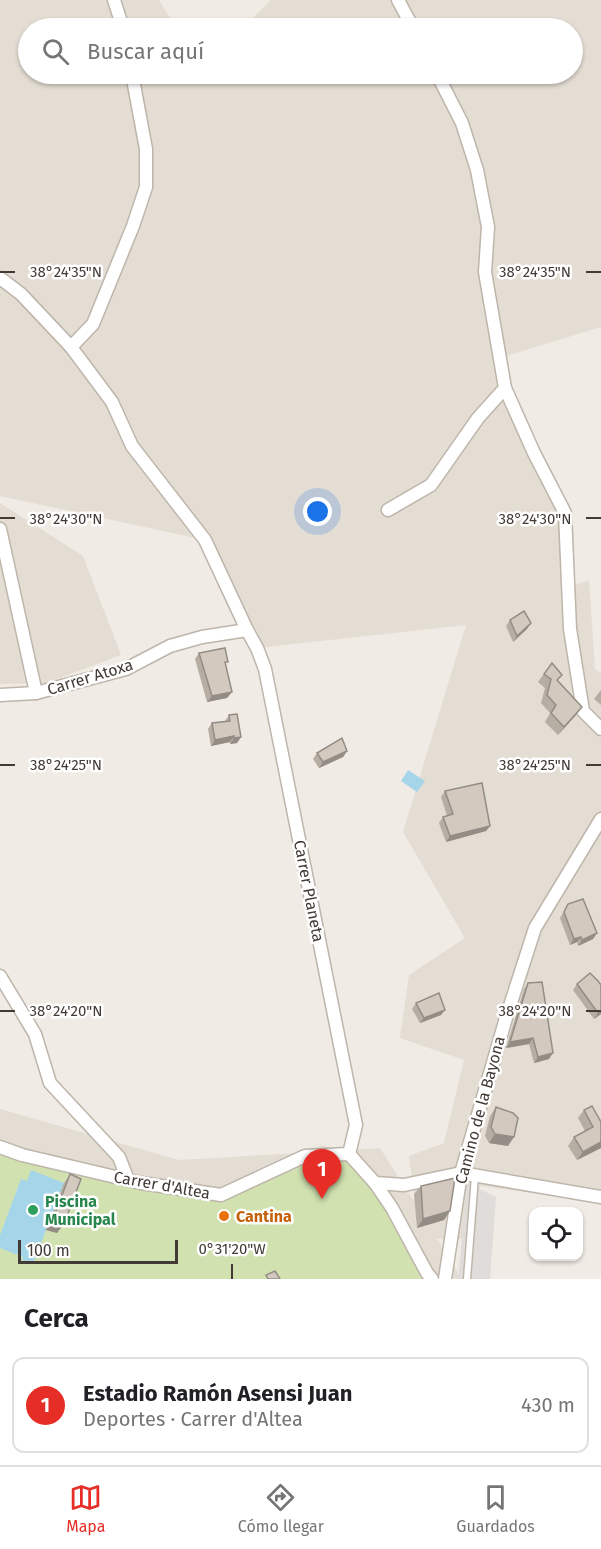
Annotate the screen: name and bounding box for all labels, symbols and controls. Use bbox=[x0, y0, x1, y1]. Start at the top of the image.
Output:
search box bbox=[18, 18, 583, 84]
icon: search bbox=[39, 35, 72, 68]
text: Buscar aquí bbox=[87, 38, 204, 65]
text: 38°24'35"N bbox=[30, 263, 102, 281]
text: 38°24'35"N bbox=[499, 263, 571, 281]
your location bbox=[303, 497, 332, 526]
text: 38°24'30"N bbox=[29, 510, 103, 528]
text: 38°24'30"N bbox=[498, 510, 572, 528]
street label: Carrer Atoxa bbox=[45, 655, 135, 699]
text: 38°24'25"N bbox=[30, 756, 102, 774]
text: 38°24'25"N bbox=[499, 756, 571, 774]
street label: Carrer Planeta bbox=[290, 838, 328, 944]
text: 38°24'20"N bbox=[29, 1002, 103, 1020]
text: 38°24'20"N bbox=[498, 1002, 572, 1020]
street label: Camino de la Bayona bbox=[451, 1034, 509, 1186]
pin: 1 bbox=[302, 1150, 342, 1199]
street label: Carrer d'Altea bbox=[112, 1167, 212, 1203]
place label: Piscina Municipal bbox=[45, 1192, 116, 1229]
marker: Piscina Municipal bbox=[26, 1203, 40, 1217]
place label: Cantina bbox=[236, 1207, 292, 1226]
map controls bbox=[529, 1207, 583, 1261]
button: locate bbox=[529, 1207, 583, 1261]
marker: Cantina bbox=[217, 1209, 231, 1223]
scale bar bbox=[18, 1237, 178, 1264]
text: 0°31'20"W bbox=[198, 1240, 266, 1258]
text: 100 m bbox=[27, 1241, 70, 1260]
text: Cerca bbox=[24, 1303, 89, 1334]
text: Estadio Ramón Asensi Juan bbox=[83, 1380, 352, 1407]
text: 1 bbox=[41, 1393, 50, 1417]
text: 430 m bbox=[521, 1393, 575, 1417]
text: Deportes · Carrer d'Altea bbox=[83, 1407, 303, 1431]
tab: Mapa bbox=[66, 1481, 105, 1536]
tab: Cómo llegar bbox=[238, 1481, 324, 1536]
tab: Guardados bbox=[456, 1481, 535, 1536]

